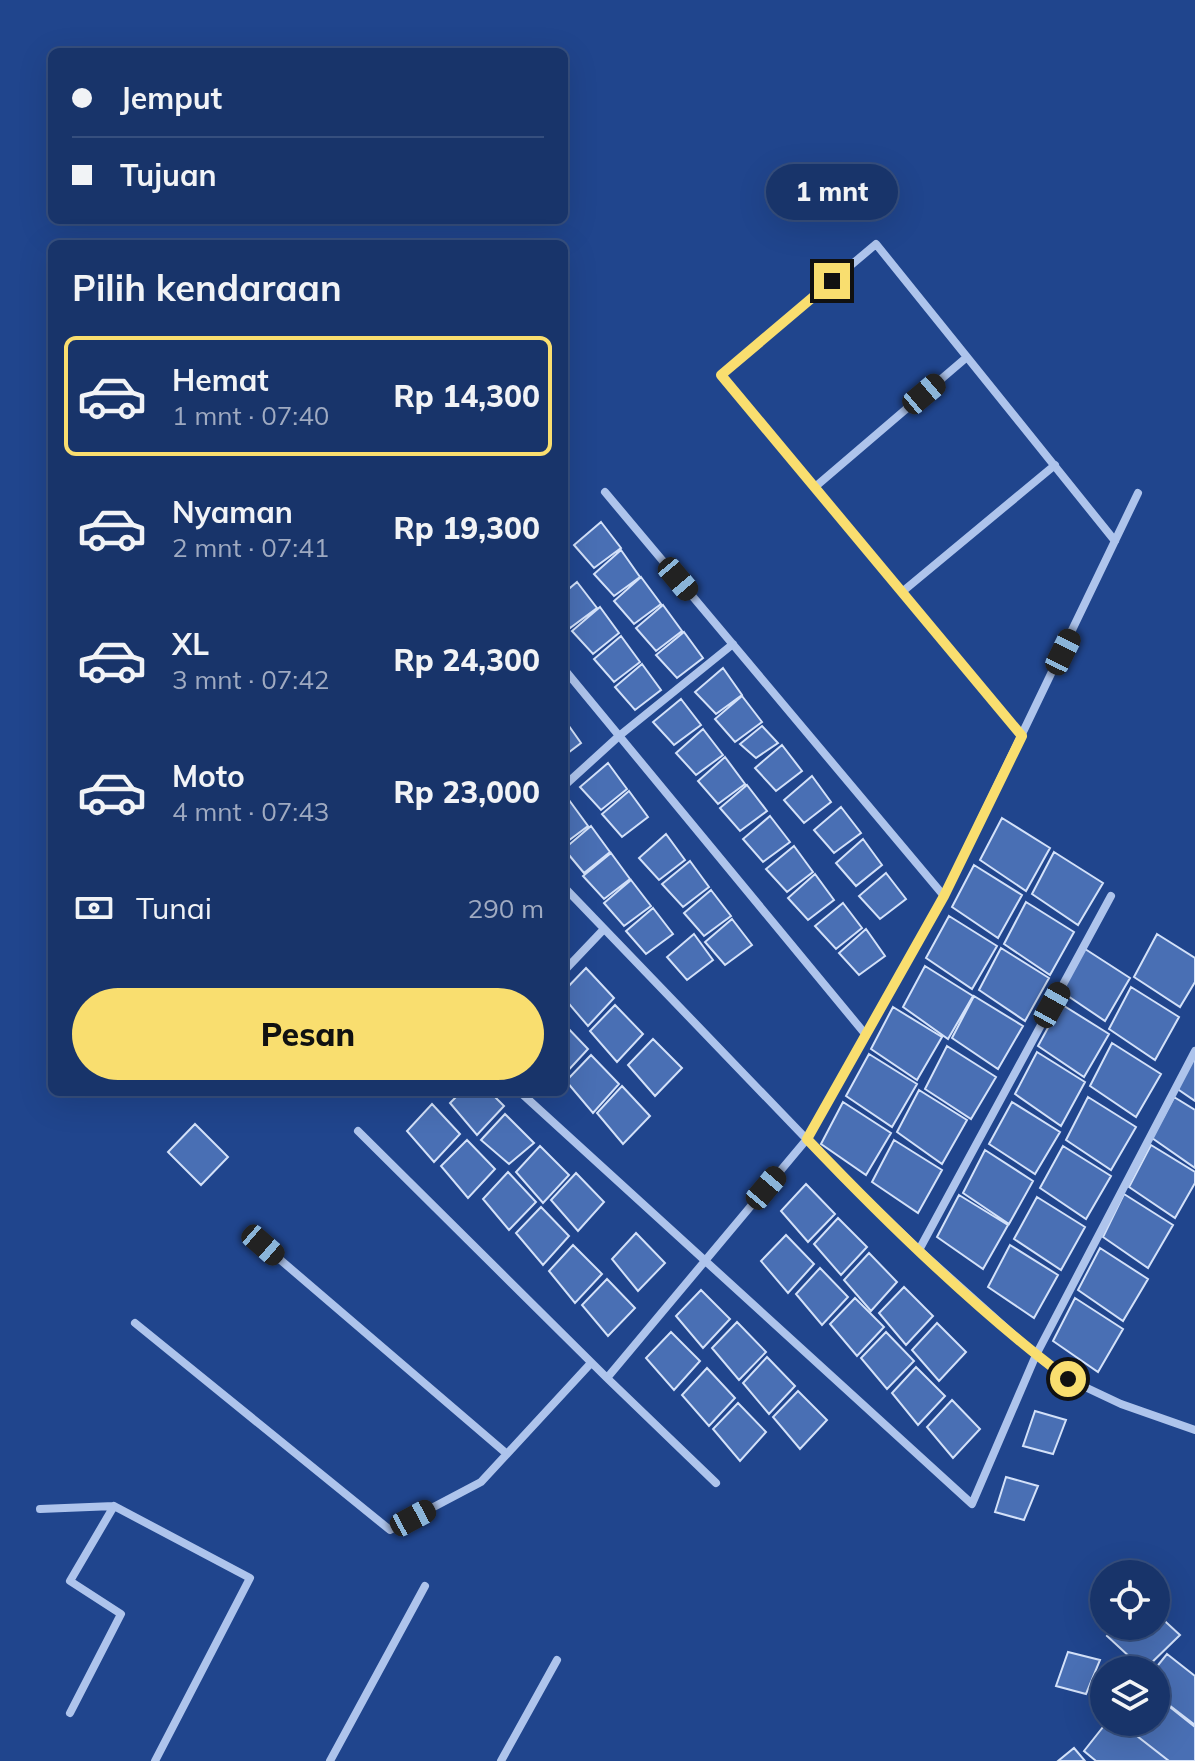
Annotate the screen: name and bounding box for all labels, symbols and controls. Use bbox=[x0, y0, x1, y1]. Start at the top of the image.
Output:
text: Jemput bbox=[120, 79, 222, 117]
text: Tujuan bbox=[120, 156, 217, 194]
callout: 1 mnt bbox=[766, 165, 898, 221]
text: 1 mnt bbox=[796, 175, 868, 208]
route end bbox=[814, 263, 850, 299]
text: Pilih kendaraan bbox=[72, 265, 342, 310]
icon: car bbox=[76, 360, 148, 432]
text: Hemat bbox=[172, 361, 269, 399]
car bbox=[898, 369, 950, 419]
text: Rp 14,300 bbox=[394, 377, 540, 415]
text: 1 mnt · 07:40 bbox=[172, 399, 329, 432]
icon: car bbox=[76, 492, 148, 564]
text: Nyaman bbox=[172, 493, 293, 531]
text: Rp 19,300 bbox=[394, 509, 540, 547]
text: 2 mnt · 07:41 bbox=[172, 531, 329, 564]
car bbox=[653, 553, 703, 605]
icon: car bbox=[76, 624, 148, 696]
text: XL bbox=[172, 625, 209, 663]
car bbox=[1042, 625, 1084, 679]
text: Rp 24,300 bbox=[394, 641, 540, 679]
text: 3 mnt · 07:42 bbox=[172, 663, 329, 696]
icon: car bbox=[76, 756, 148, 828]
text: Moto bbox=[172, 757, 245, 795]
text: Rp 23,000 bbox=[394, 773, 540, 811]
text: 4 mnt · 07:43 bbox=[172, 795, 329, 828]
icon: cash bbox=[72, 886, 116, 930]
text: Tunai bbox=[136, 889, 212, 927]
text: 290 m bbox=[468, 892, 544, 925]
car bbox=[1030, 978, 1074, 1032]
button: Pesan bbox=[72, 988, 544, 1080]
car bbox=[741, 1162, 791, 1214]
car bbox=[237, 1220, 289, 1270]
route start bbox=[1050, 1361, 1086, 1397]
car bbox=[386, 1496, 440, 1540]
map controls bbox=[1090, 1560, 1170, 1736]
button: locate bbox=[1090, 1560, 1170, 1640]
button: layers bbox=[1090, 1656, 1170, 1736]

